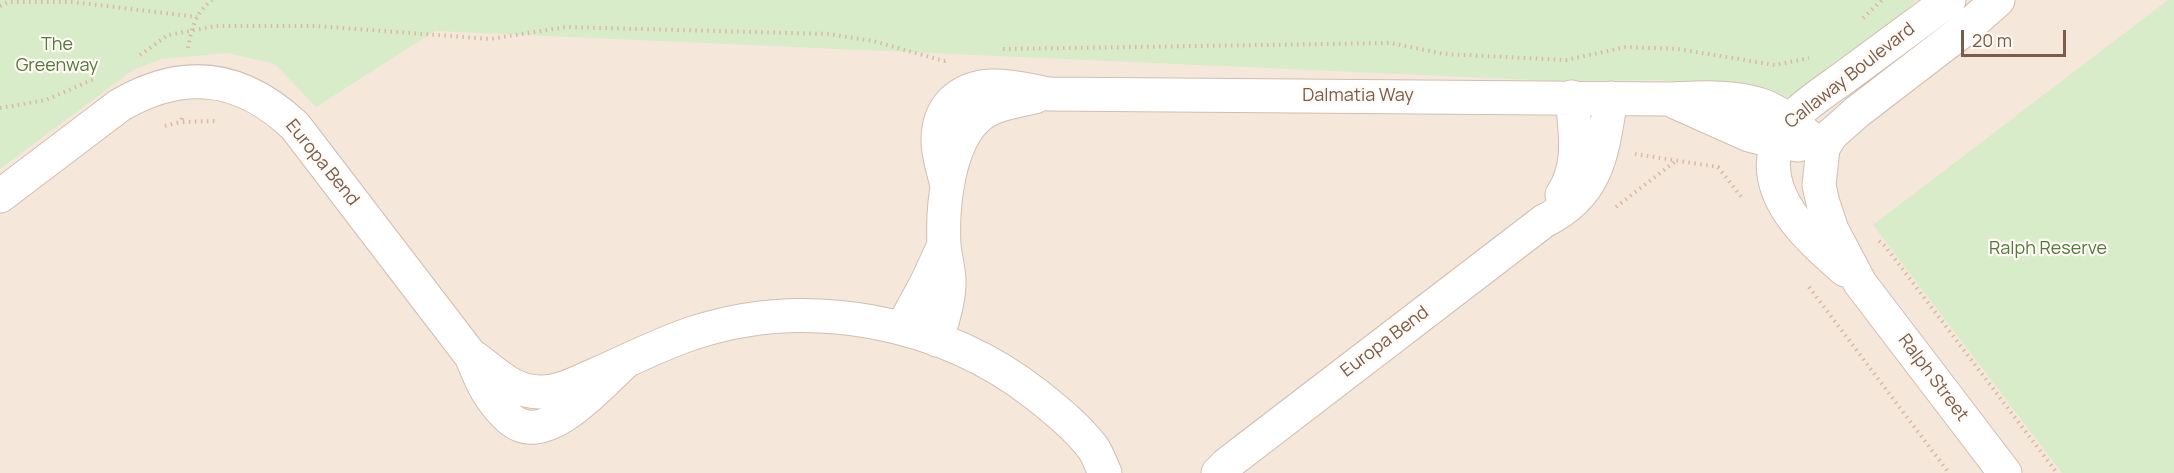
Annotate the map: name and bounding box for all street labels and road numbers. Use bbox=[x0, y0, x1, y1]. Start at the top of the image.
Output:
street label: Callaway Boulevard bbox=[1781, 19, 1919, 133]
street label: Dalmatia Way bbox=[1302, 85, 1414, 107]
street label: Europa Bend bbox=[281, 116, 363, 210]
street label: Europa Bend bbox=[1337, 302, 1433, 382]
street label: Ralph Street bbox=[1893, 330, 1973, 426]

